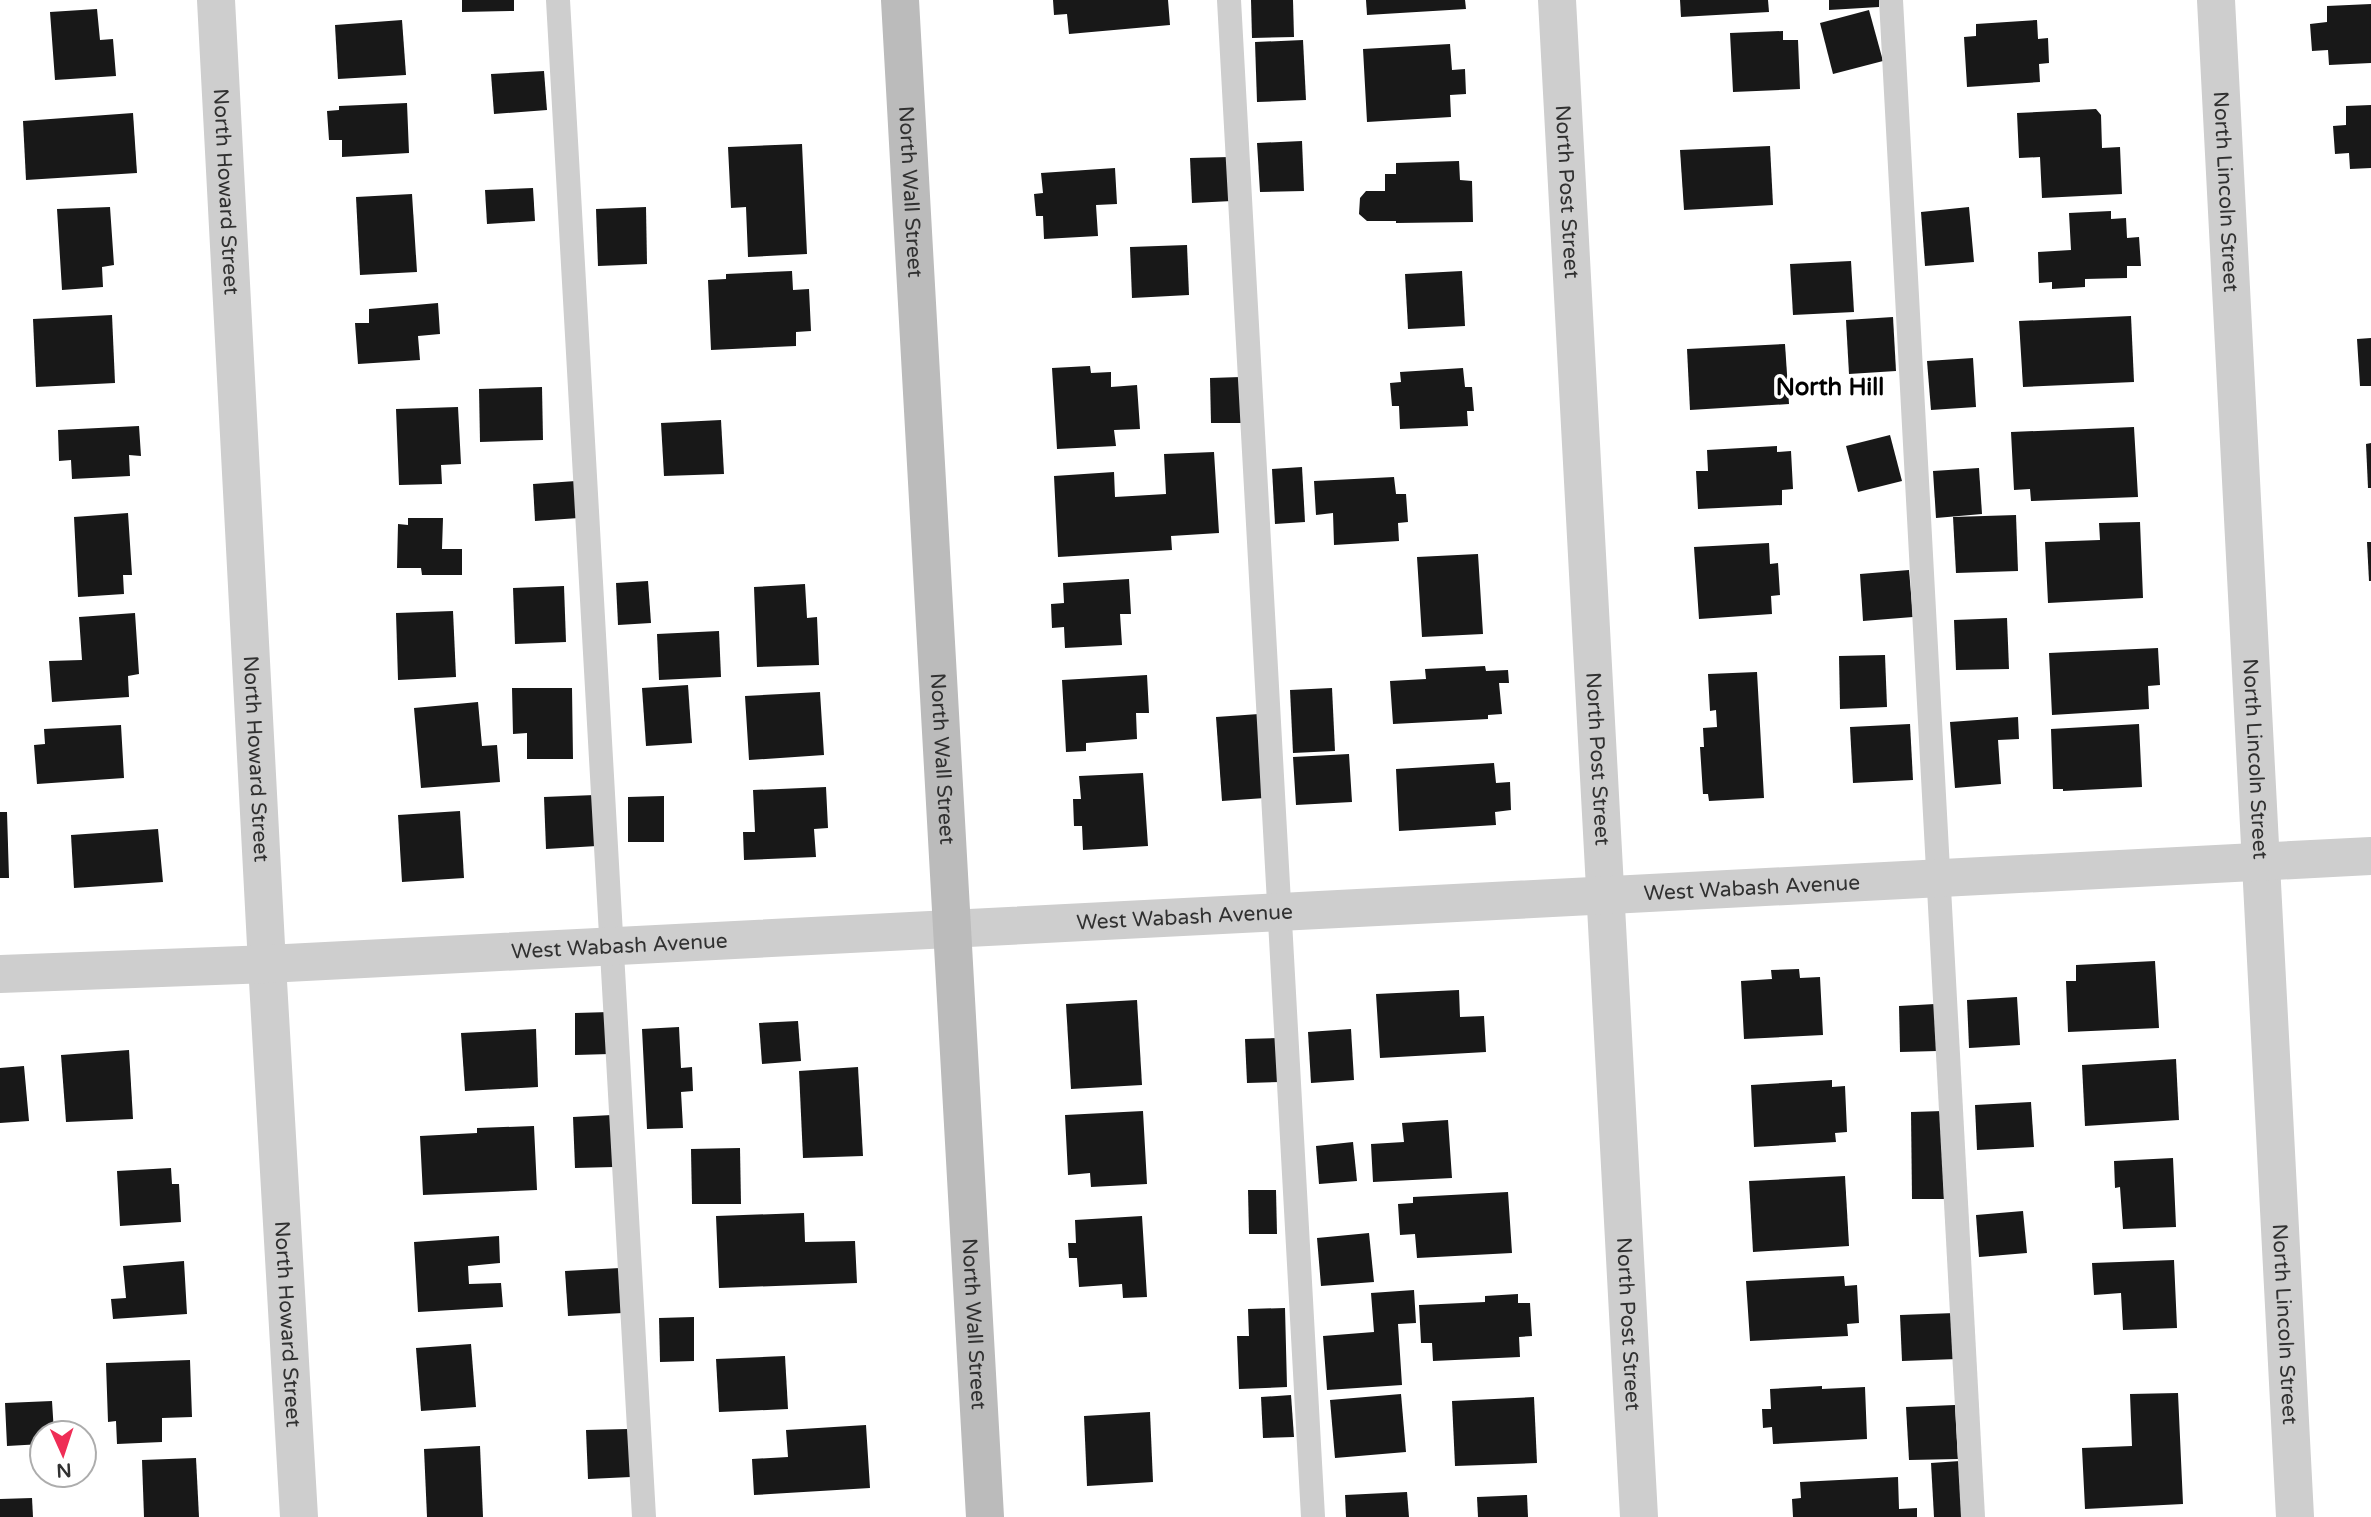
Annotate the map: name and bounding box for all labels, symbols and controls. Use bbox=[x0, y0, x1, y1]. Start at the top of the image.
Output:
street label: North Howard Street bbox=[208, 88, 244, 296]
street label: North Lincoln Street bbox=[2208, 91, 2243, 293]
street label: North Post Street bbox=[1550, 104, 1584, 279]
street label: North Wall Street bbox=[893, 105, 928, 278]
district label: North Hill bbox=[1776, 373, 1884, 402]
street label: North Howard Street bbox=[238, 655, 274, 863]
street label: North Lincoln Street bbox=[2237, 658, 2273, 860]
street label: North Post Street bbox=[1580, 671, 1615, 846]
street label: North Wall Street bbox=[925, 672, 959, 845]
street label: West Wabash Avenue bbox=[1643, 870, 1861, 906]
street label: West Wabash Avenue bbox=[1076, 899, 1294, 935]
street label: West Wabash Avenue bbox=[511, 928, 728, 964]
street label: North Howard Street bbox=[269, 1220, 306, 1428]
street label: North Lincoln Street bbox=[2267, 1223, 2302, 1425]
street label: North Wall Street bbox=[956, 1237, 991, 1410]
street label: North Post Street bbox=[1611, 1237, 1645, 1412]
north arrow bbox=[28, 1419, 98, 1489]
text: N bbox=[56, 1459, 72, 1481]

